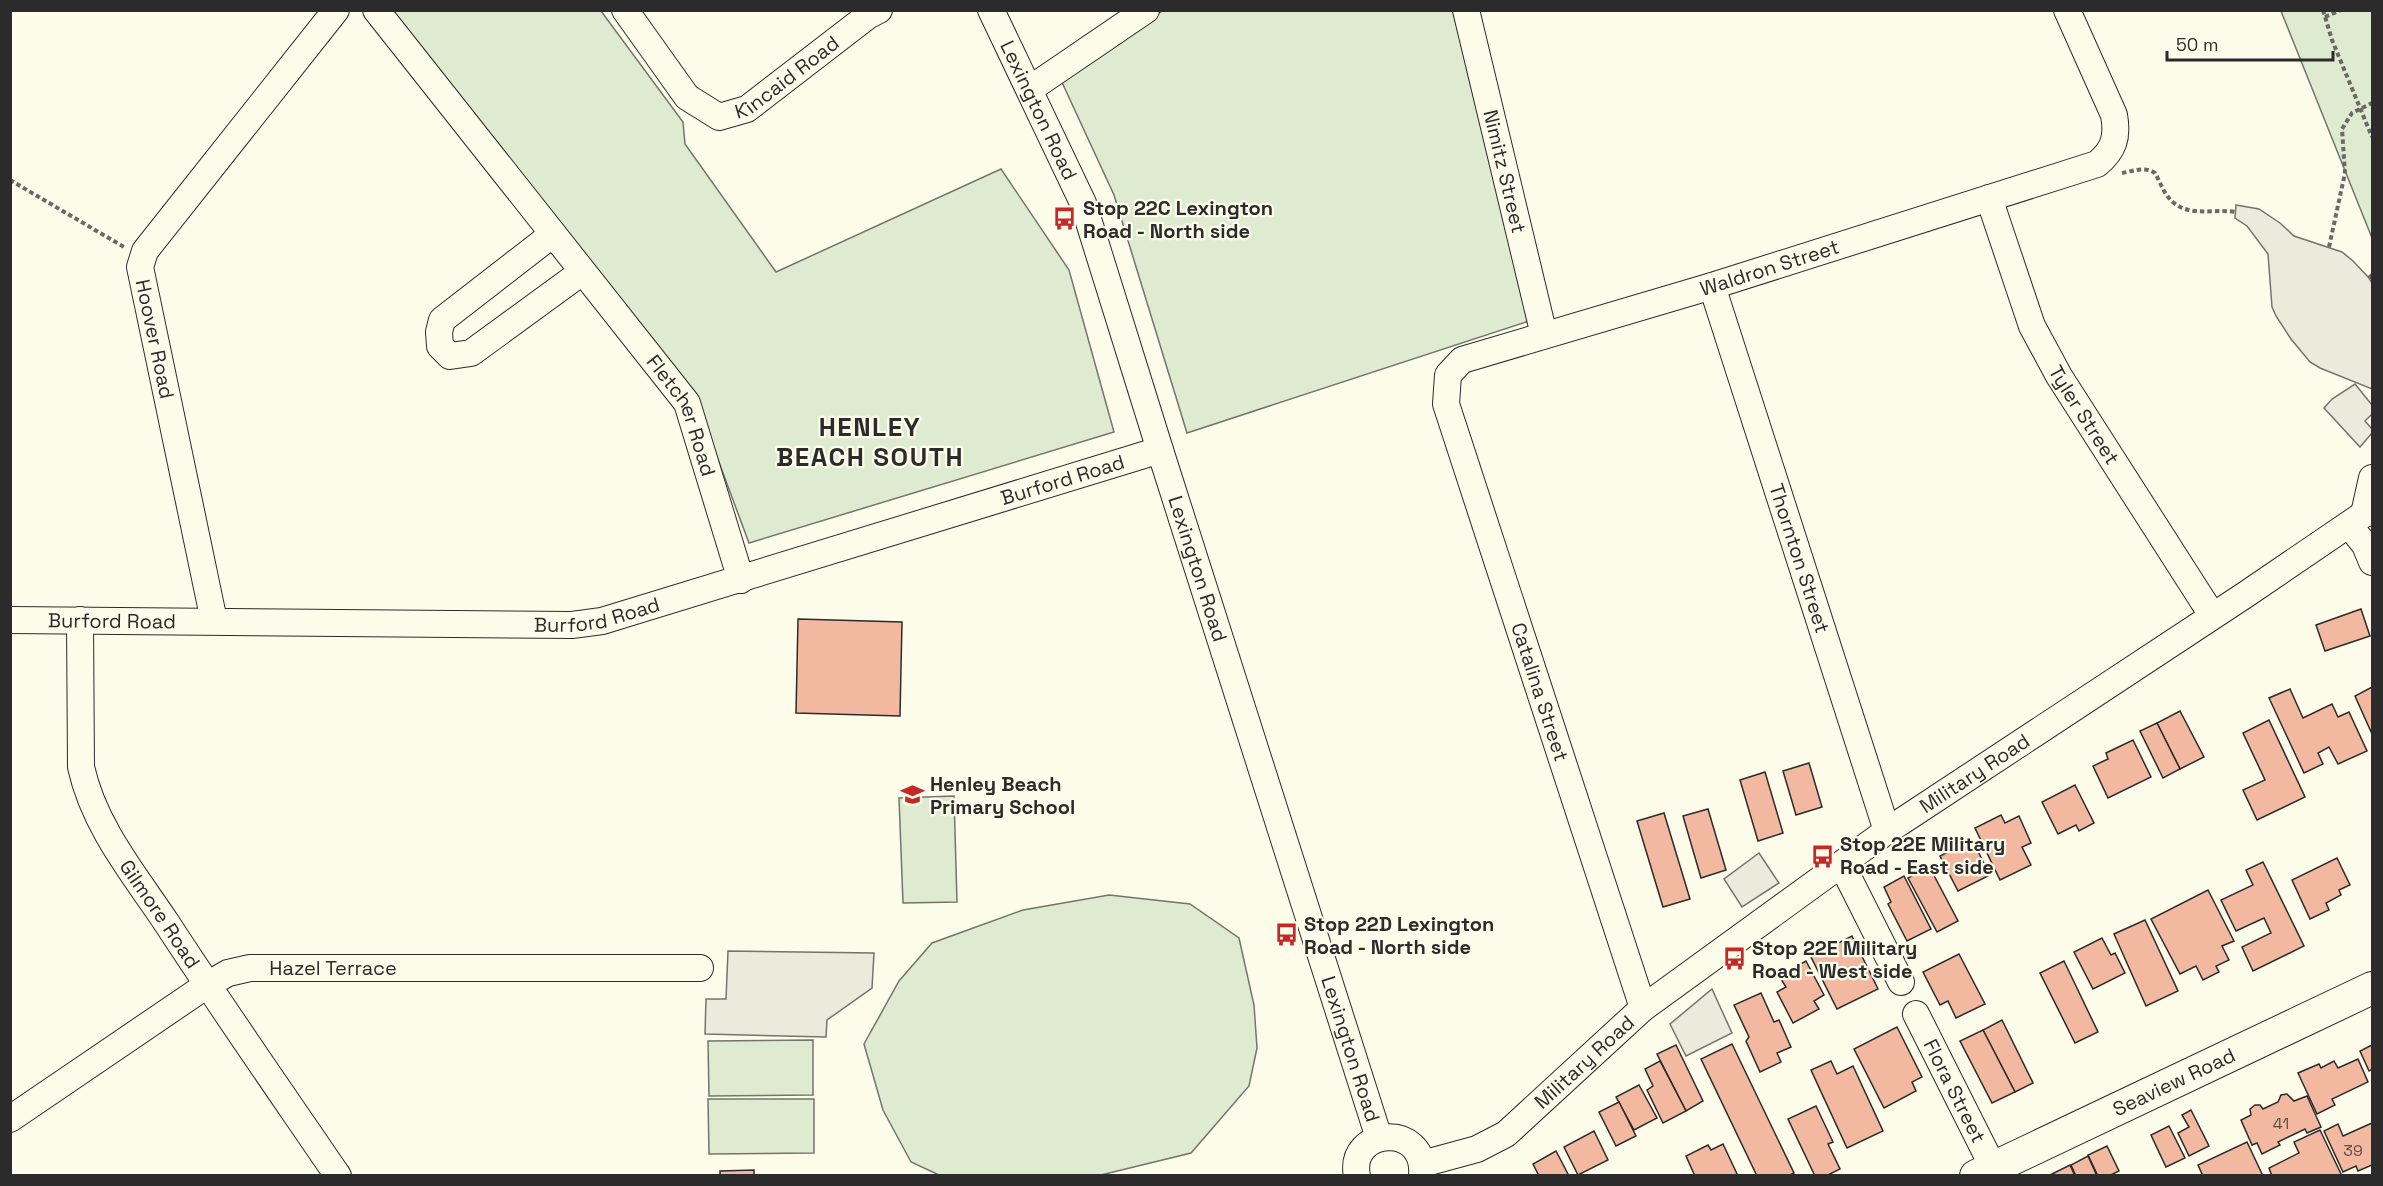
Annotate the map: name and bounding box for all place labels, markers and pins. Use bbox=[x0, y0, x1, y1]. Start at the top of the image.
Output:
place label: Stop 22C Lexington Road - North side bbox=[1083, 195, 1273, 244]
bus stop icon: Stop 22C Lexington Road - North side bbox=[1052, 206, 1078, 232]
place label: Henley Beach Primary School bbox=[930, 771, 1075, 820]
school or university icon: Henley Beach Primary School bbox=[899, 782, 925, 808]
place label: Stop 22E Military Road - East side bbox=[1840, 831, 2005, 880]
bus stop icon: Stop 22E Military Road - East side bbox=[1809, 843, 1835, 869]
place label: Stop 22D Lexington Road - North side bbox=[1304, 911, 1494, 960]
bus stop icon: Stop 22D Lexington Road - North side bbox=[1273, 922, 1299, 948]
place label: Stop 22E Military Road - West side bbox=[1752, 935, 1917, 984]
bus stop icon: Stop 22E Military Road - West side bbox=[1721, 946, 1747, 972]

